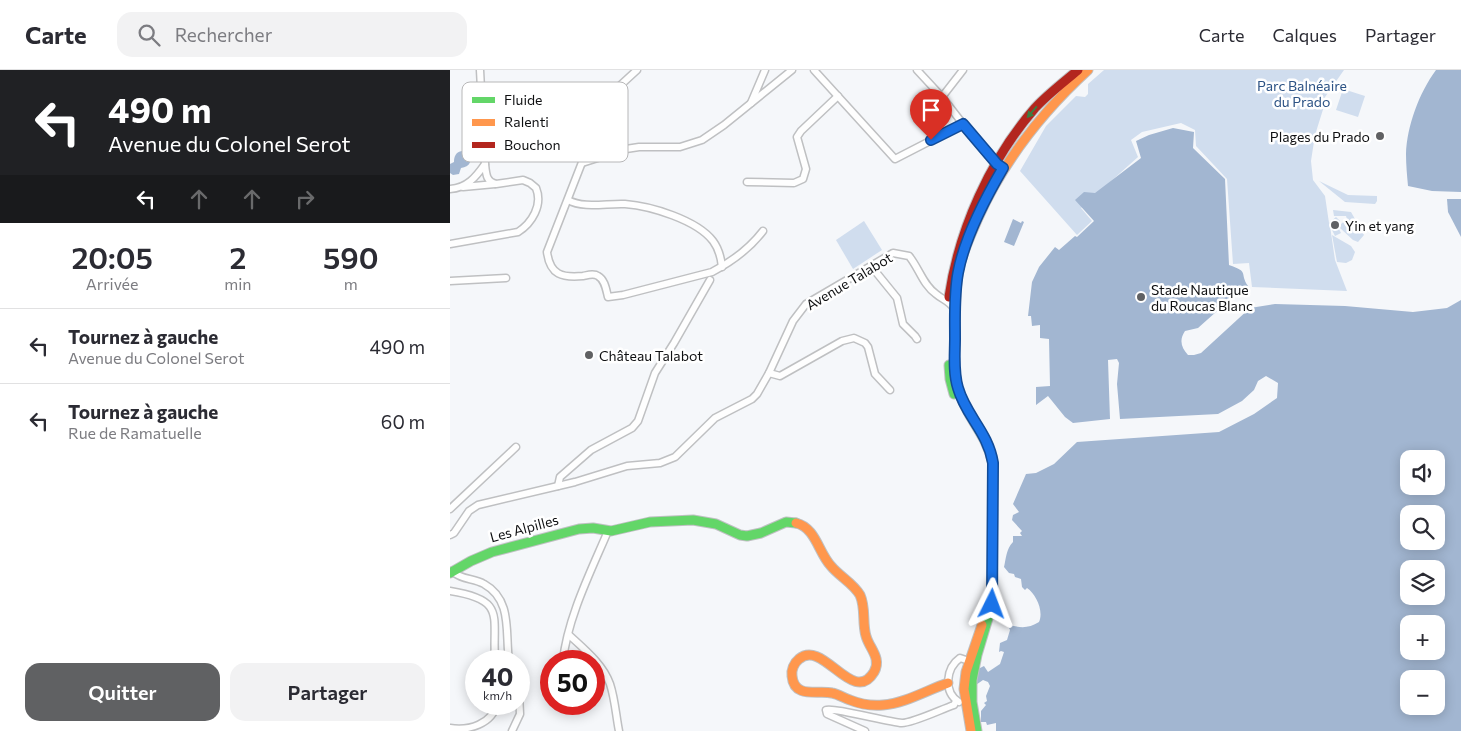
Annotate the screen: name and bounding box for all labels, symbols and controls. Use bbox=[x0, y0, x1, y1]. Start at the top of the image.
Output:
search box bbox=[117, 12, 467, 57]
text: Carte bbox=[25, 20, 87, 49]
icon: search bbox=[135, 21, 163, 49]
text: Rechercher bbox=[175, 23, 272, 46]
text: Carte bbox=[1199, 24, 1244, 46]
text: Calques bbox=[1272, 24, 1337, 46]
text: Partager bbox=[1365, 24, 1436, 46]
park label: Parc Balnéaire du Prado bbox=[1257, 77, 1347, 110]
legend bbox=[462, 82, 628, 162]
text: 490 m bbox=[108, 87, 212, 130]
pin bbox=[910, 89, 952, 140]
icon: left bbox=[25, 90, 90, 155]
text: Fluide bbox=[504, 91, 542, 108]
icon: arrive bbox=[917, 96, 945, 124]
one-way arrow bbox=[1027, 105, 1038, 118]
text: Ralenti bbox=[504, 113, 549, 130]
place label: Plages du Prado bbox=[1270, 128, 1370, 145]
text: Avenue du Colonel Serot bbox=[108, 130, 351, 157]
marker: Plages du Prado bbox=[1374, 130, 1386, 142]
text: Bouchon bbox=[504, 136, 561, 153]
icon: left bbox=[132, 185, 160, 213]
icon: ahead bbox=[185, 185, 213, 213]
icon: ahead bbox=[238, 185, 266, 213]
icon: right bbox=[291, 185, 319, 213]
place label: Yin et yang bbox=[1345, 217, 1415, 234]
marker: Yin et yang bbox=[1329, 219, 1341, 231]
text: 20:05 bbox=[71, 238, 153, 275]
text: 2 bbox=[229, 238, 246, 275]
text: 590 bbox=[323, 238, 379, 275]
street label: Avenue Talabot bbox=[803, 248, 895, 313]
text: Arrivée bbox=[86, 274, 139, 293]
text: min bbox=[224, 274, 252, 293]
text: m bbox=[344, 274, 358, 293]
place label: Stade Nautique du Roucas Blanc bbox=[1151, 281, 1253, 314]
marker: Stade Nautique du Roucas Blanc bbox=[1135, 291, 1147, 303]
text: Tournez à gauche bbox=[68, 325, 218, 348]
icon: left bbox=[25, 332, 53, 360]
text: 490 m bbox=[369, 335, 425, 358]
place label: Château Talabot bbox=[599, 347, 703, 364]
text: Avenue du Colonel Serot bbox=[68, 348, 244, 367]
marker: Château Talabot bbox=[583, 349, 595, 361]
text: Tournez à gauche bbox=[68, 400, 218, 423]
icon: left bbox=[25, 407, 53, 435]
text: 60 m bbox=[381, 410, 425, 433]
text: Rue de Ramatuelle bbox=[68, 423, 202, 442]
map controls bbox=[1400, 450, 1445, 715]
button: sound bbox=[1400, 450, 1445, 495]
button: search bbox=[1400, 505, 1445, 550]
street label: Les Alpilles bbox=[488, 511, 560, 545]
button: layers bbox=[1400, 560, 1445, 605]
position arrow bbox=[965, 577, 1017, 629]
button: + bbox=[1400, 615, 1445, 660]
speed limit sign: 50 bbox=[540, 650, 605, 715]
text: 40 bbox=[482, 661, 513, 691]
button: Quitter bbox=[25, 663, 220, 721]
button: Partager bbox=[230, 663, 425, 721]
button: − bbox=[1400, 670, 1445, 715]
text: km/h bbox=[483, 688, 512, 702]

